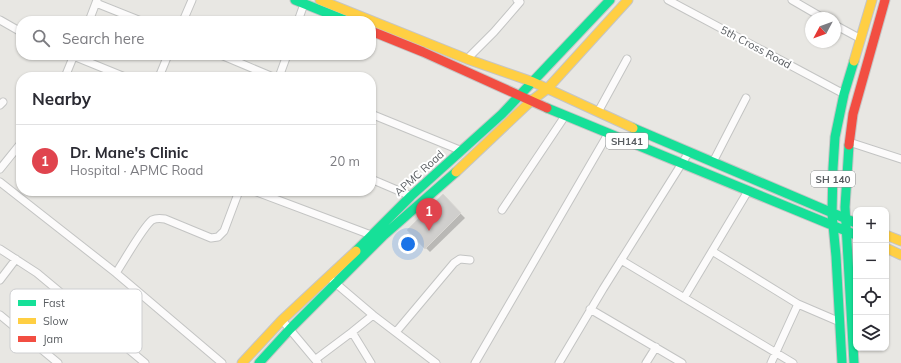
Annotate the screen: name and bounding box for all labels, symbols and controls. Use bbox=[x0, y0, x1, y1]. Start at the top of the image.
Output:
north arrow bbox=[805, 12, 841, 48]
search box bbox=[16, 16, 376, 60]
street label: 5th Cross Road bbox=[718, 22, 794, 72]
icon: search bbox=[30, 27, 52, 49]
text: Search here bbox=[62, 29, 144, 48]
text: Nearby bbox=[32, 88, 91, 109]
road number: SH141 bbox=[606, 133, 648, 149]
text: Dr. Mane's Clinic bbox=[70, 143, 188, 162]
street label: APMC Road bbox=[391, 147, 447, 199]
text: 1 bbox=[41, 153, 49, 169]
text: 20 m bbox=[330, 153, 360, 169]
text: Hospital · APMC Road bbox=[70, 162, 203, 178]
road number: SH 140 bbox=[811, 171, 855, 187]
pin: 1 bbox=[416, 198, 442, 231]
map controls bbox=[853, 207, 889, 351]
button: + bbox=[853, 207, 889, 243]
your location bbox=[398, 234, 418, 254]
button: − bbox=[853, 243, 889, 279]
button: locate bbox=[853, 279, 889, 315]
legend bbox=[10, 289, 142, 353]
text: Fast bbox=[43, 296, 65, 310]
text: Slow bbox=[43, 314, 69, 328]
button: layers bbox=[853, 315, 889, 351]
text: Jam bbox=[43, 332, 63, 346]

